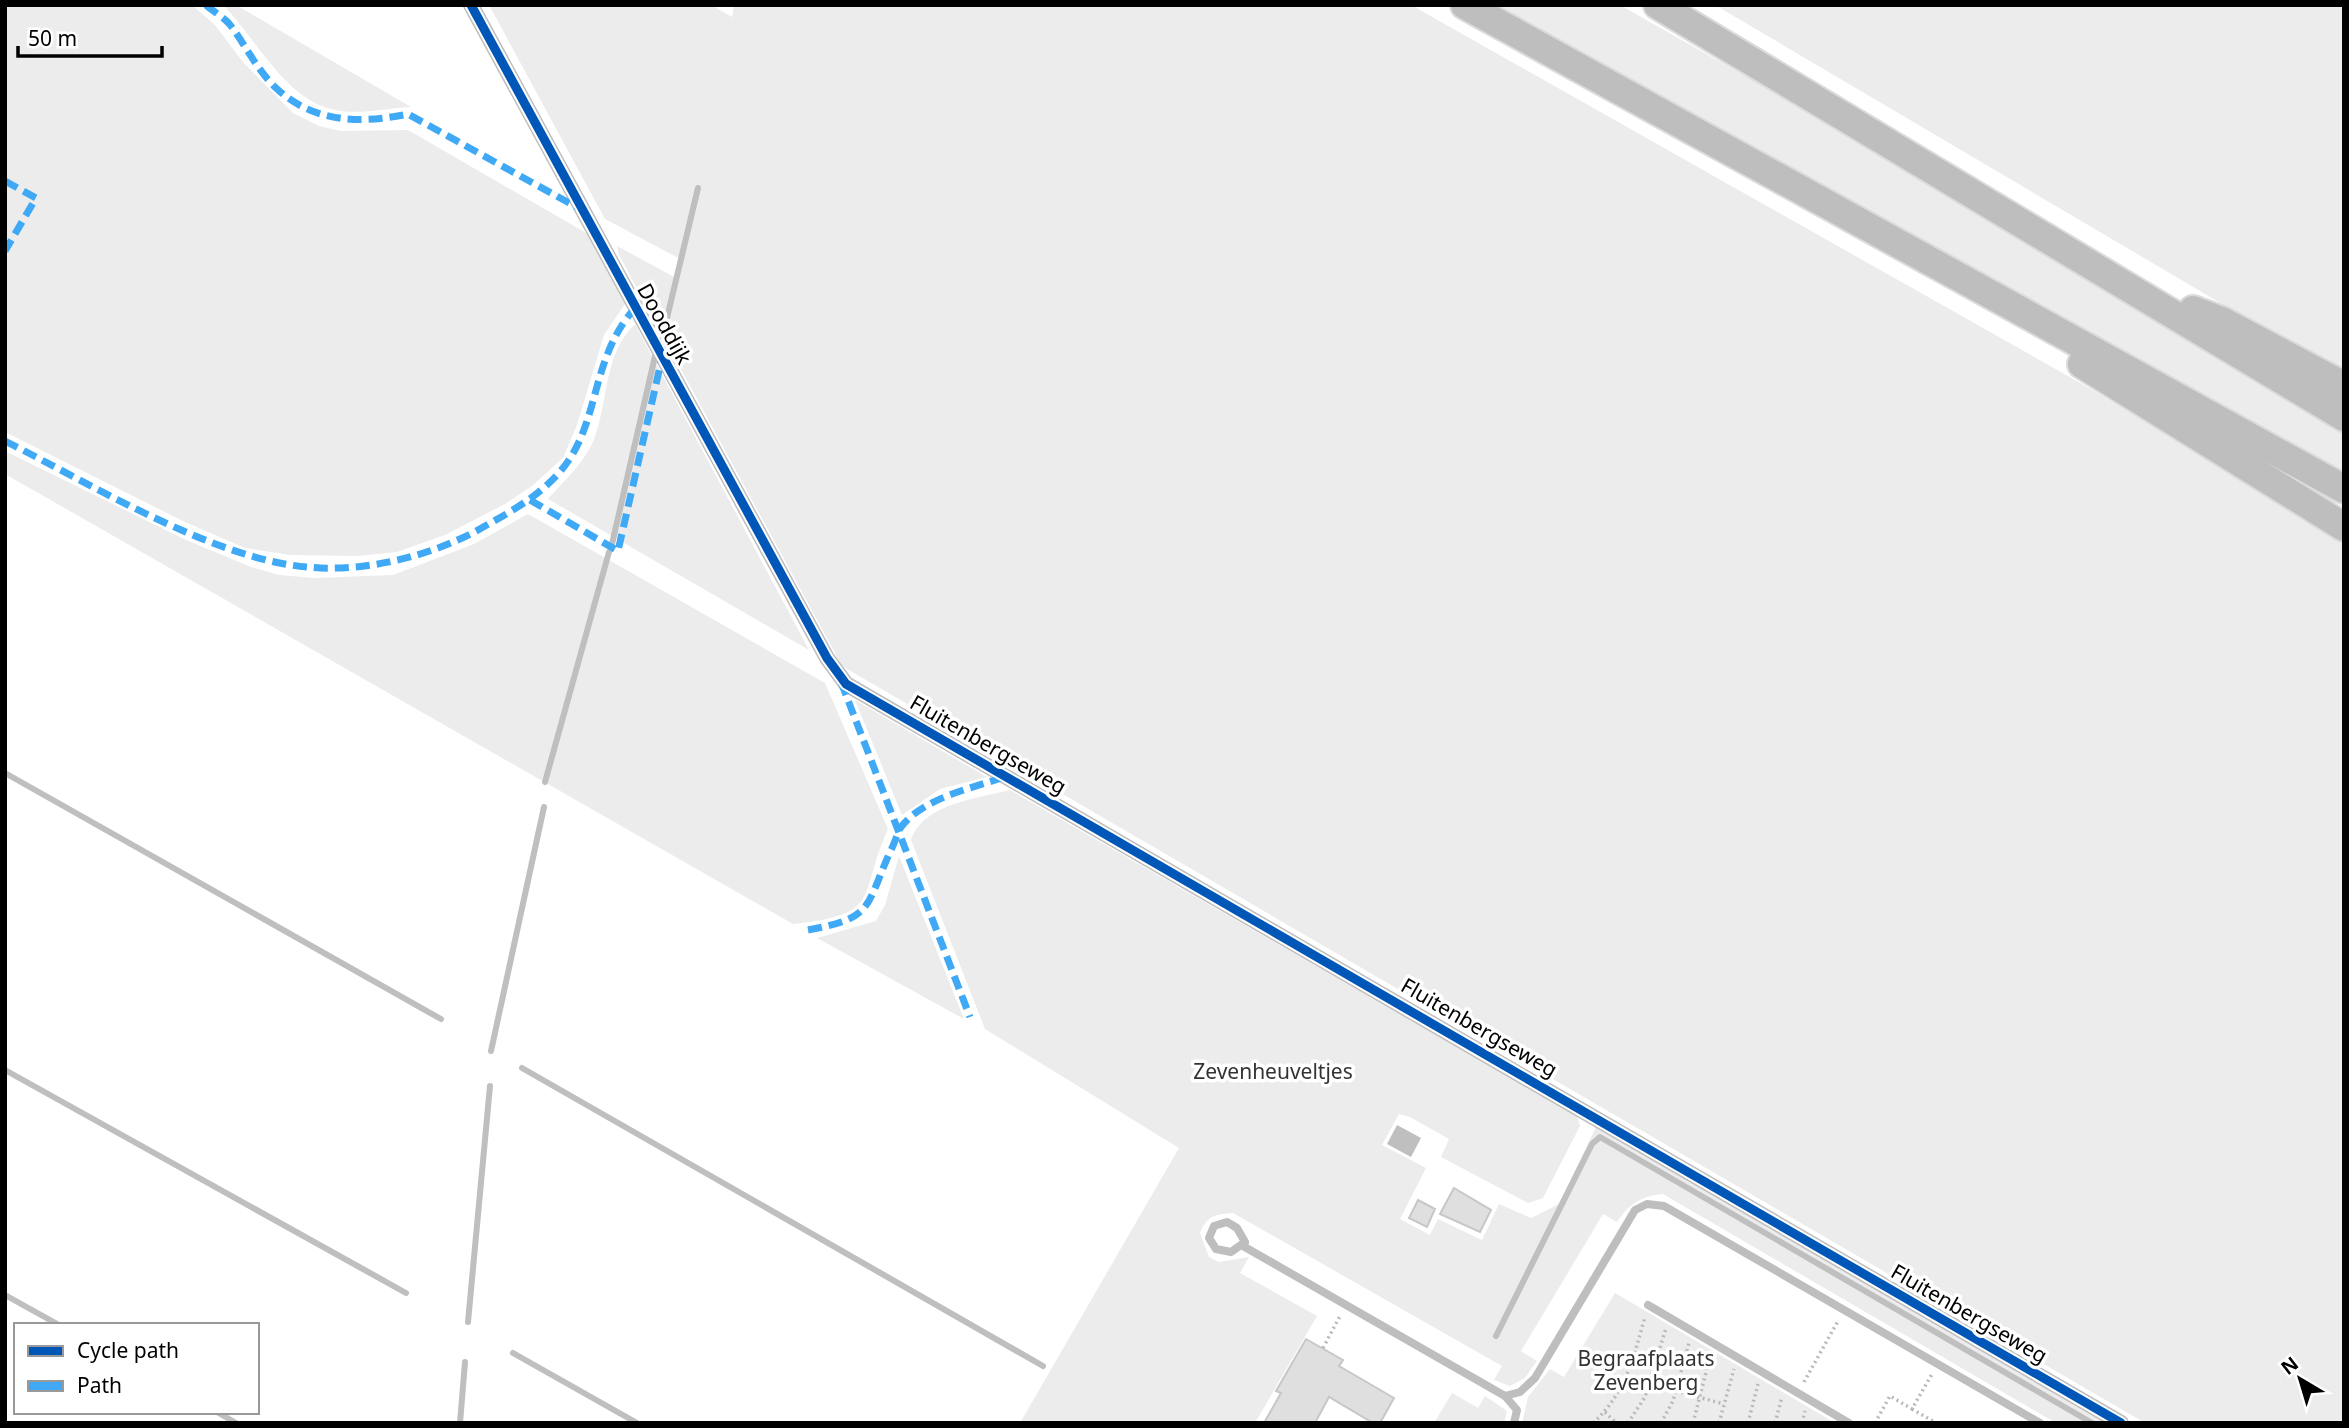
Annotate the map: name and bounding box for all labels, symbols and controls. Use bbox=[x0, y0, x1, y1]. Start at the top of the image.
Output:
scale bar bbox=[18, 14, 161, 58]
text: 50 m bbox=[28, 24, 77, 52]
street label: Dooddijk bbox=[631, 278, 699, 370]
street label: Fluitenbergseweg bbox=[905, 688, 1072, 800]
street label: Fluitenbergseweg bbox=[1396, 971, 1563, 1083]
park label: Zevenheuveltjes bbox=[1193, 1057, 1353, 1085]
street label: Fluitenbergseweg bbox=[1886, 1257, 2053, 1369]
legend bbox=[14, 1323, 259, 1414]
text: Cycle path bbox=[77, 1336, 179, 1364]
park label: Begraafplaats Zevenberg bbox=[1578, 1344, 1714, 1396]
north arrow bbox=[2265, 1344, 2335, 1414]
text: N bbox=[2275, 1351, 2304, 1381]
text: Path bbox=[77, 1371, 122, 1399]

